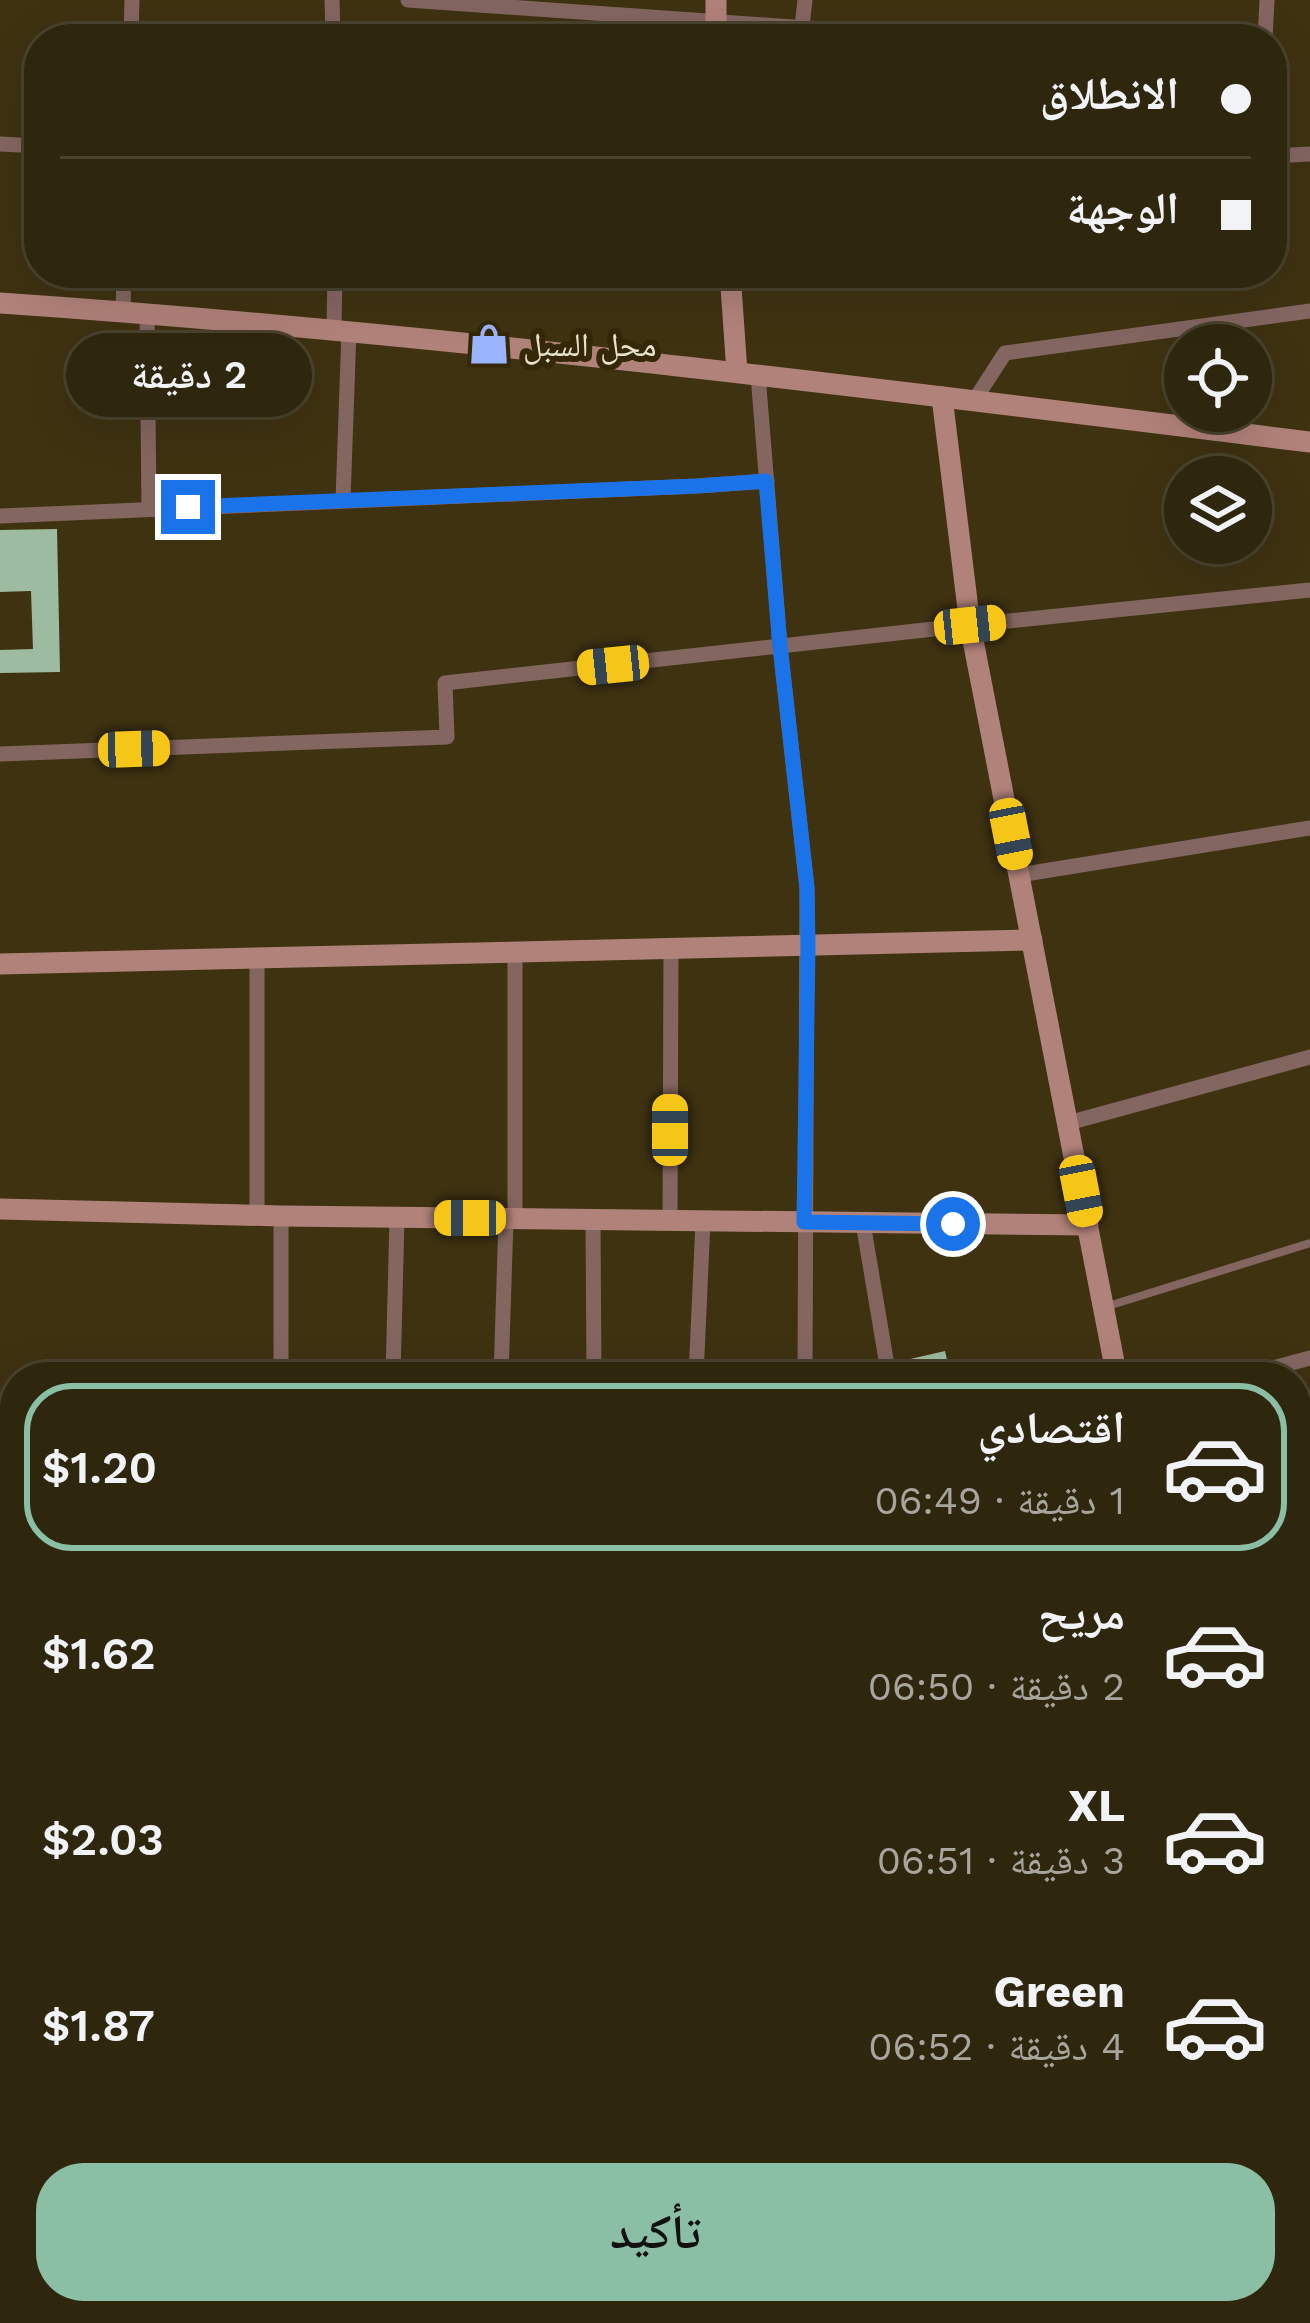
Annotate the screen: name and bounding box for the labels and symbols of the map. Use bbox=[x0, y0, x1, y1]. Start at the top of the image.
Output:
shop icon: محل السبل bbox=[466, 321, 512, 367]
place label: محل السبل bbox=[523, 325, 657, 365]
callout: 2 دقيقة bbox=[65, 333, 311, 417]
route end bbox=[161, 480, 215, 534]
car bbox=[932, 603, 1008, 647]
car bbox=[575, 643, 651, 687]
car bbox=[97, 730, 171, 768]
car bbox=[986, 795, 1036, 873]
car bbox=[652, 1094, 688, 1166]
car bbox=[1056, 1152, 1106, 1230]
route start bbox=[926, 1197, 980, 1251]
car bbox=[434, 1200, 506, 1236]

